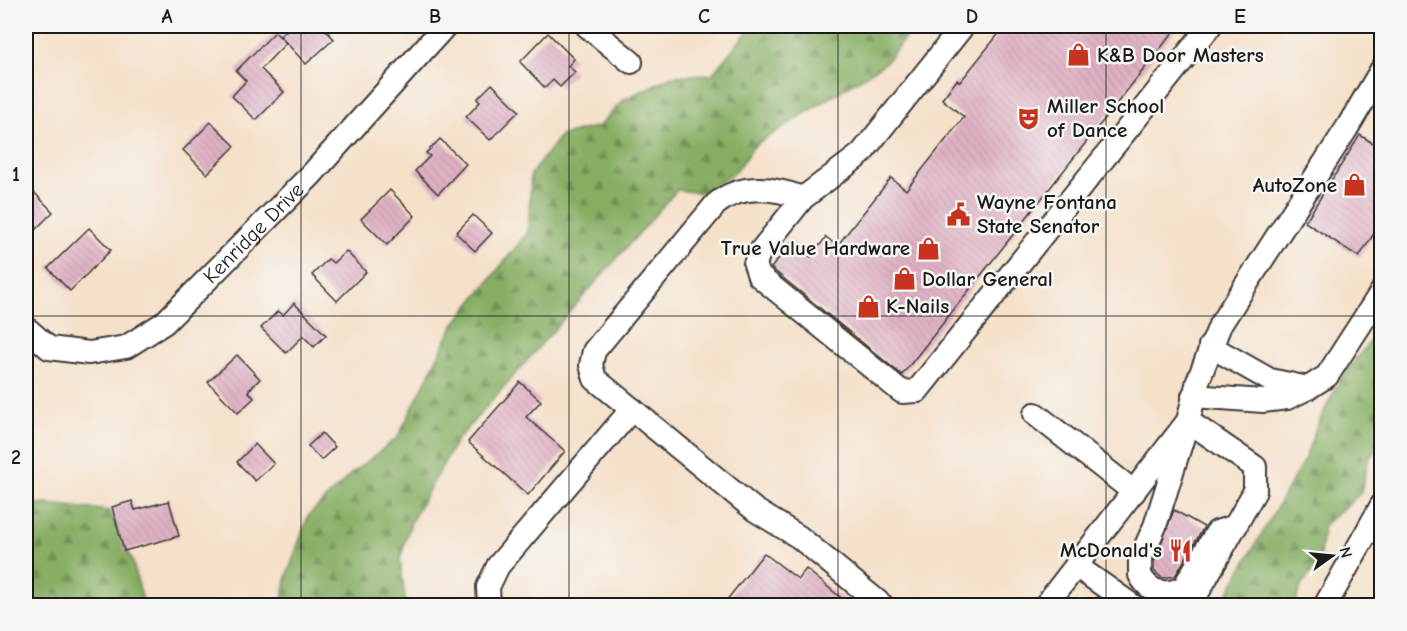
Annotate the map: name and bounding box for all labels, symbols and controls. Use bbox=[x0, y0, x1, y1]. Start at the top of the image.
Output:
text: A bbox=[161, 5, 173, 28]
text: B bbox=[429, 5, 441, 28]
text: C bbox=[698, 5, 710, 28]
text: D bbox=[966, 5, 978, 28]
text: E bbox=[1234, 5, 1246, 28]
shop icon: K&B Door Masters bbox=[1066, 42, 1092, 68]
place label: K&B Door Masters bbox=[1097, 43, 1264, 67]
place label: Miller School of Dance bbox=[1047, 94, 1164, 142]
theatre icon: Miller School of Dance bbox=[1016, 105, 1042, 131]
text: 1 bbox=[12, 163, 20, 186]
shop icon: AutoZone bbox=[1342, 172, 1368, 198]
place label: AutoZone bbox=[1253, 173, 1337, 197]
street label: Kenridge Drive bbox=[198, 178, 308, 288]
place label: Wayne Fontana State Senator bbox=[977, 190, 1117, 238]
public building icon: Wayne Fontana State Senator bbox=[946, 201, 972, 227]
shop icon: True Value Hardware bbox=[915, 235, 941, 261]
place label: True Value Hardware bbox=[721, 236, 910, 260]
shop icon: Dollar General bbox=[891, 266, 917, 292]
place label: Dollar General bbox=[922, 267, 1053, 291]
shop icon: K-Nails bbox=[855, 293, 881, 319]
place label: K-Nails bbox=[886, 294, 949, 318]
text: 2 bbox=[11, 446, 21, 469]
north arrow bbox=[1302, 526, 1362, 586]
restaurant icon: McDonald's bbox=[1167, 537, 1193, 563]
place label: McDonald's bbox=[1060, 538, 1162, 562]
text: N bbox=[1335, 545, 1356, 560]

